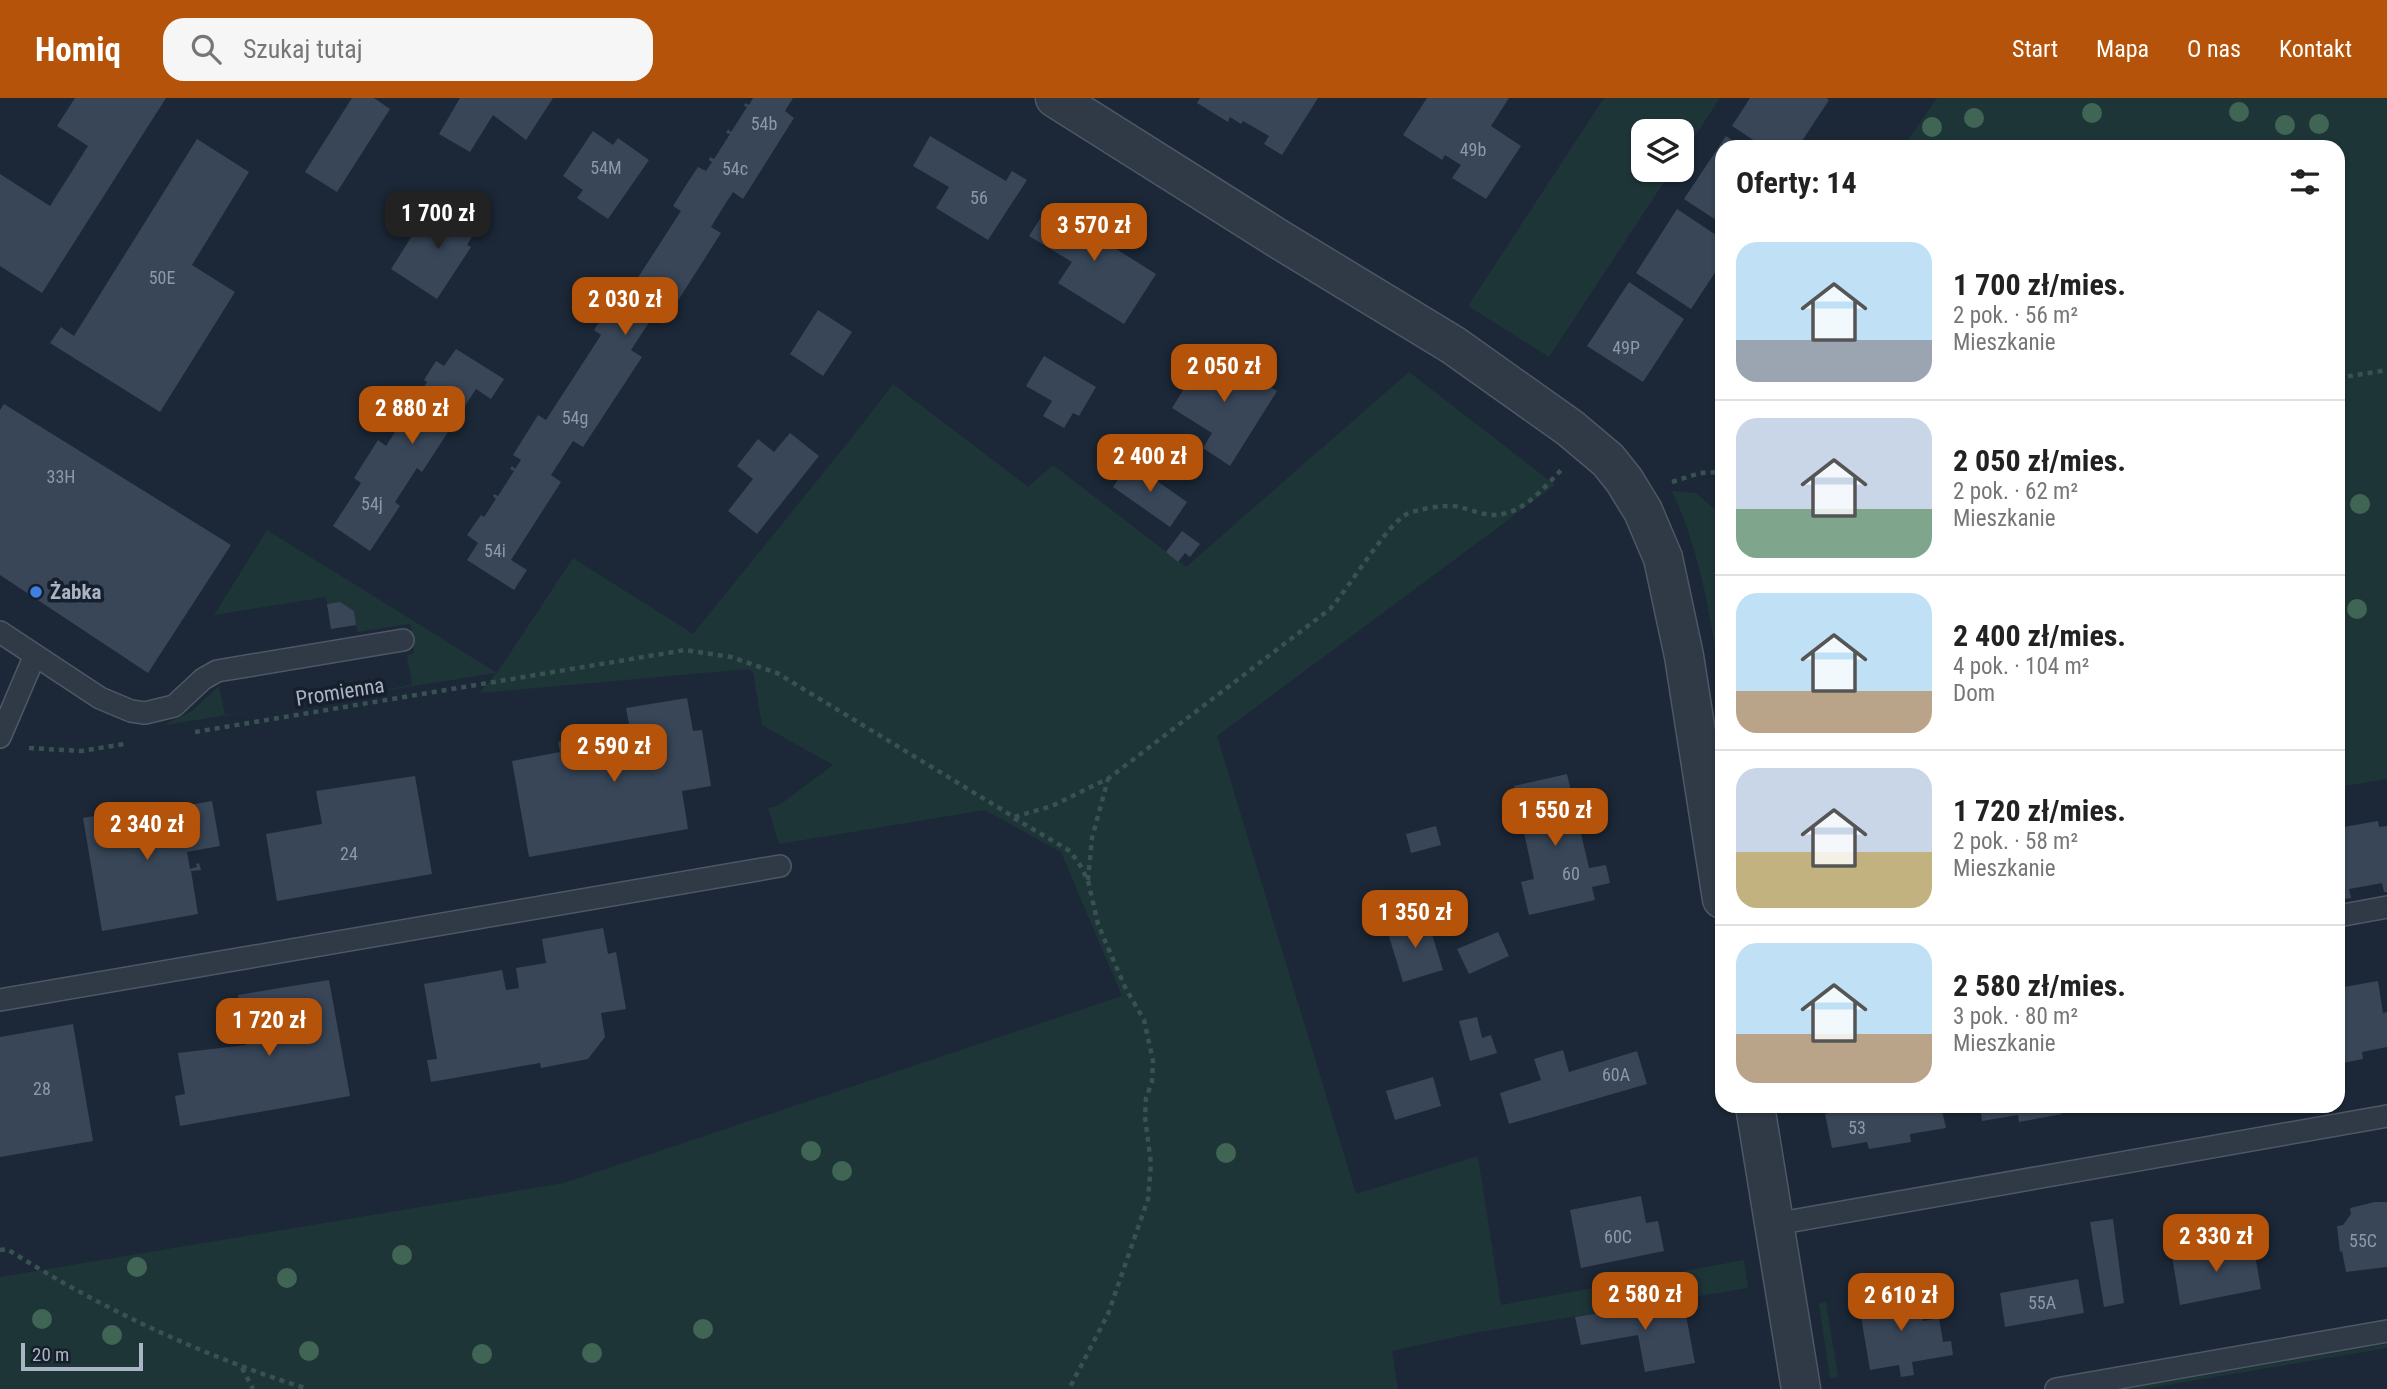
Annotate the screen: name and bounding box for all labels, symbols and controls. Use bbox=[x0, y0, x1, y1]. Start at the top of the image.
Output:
search box bbox=[163, 18, 653, 81]
text: Homiq bbox=[35, 30, 121, 69]
icon: search bbox=[187, 30, 225, 68]
text: Szukaj tutaj bbox=[243, 34, 363, 64]
text: Start bbox=[2012, 35, 2058, 63]
text: Mapa bbox=[2096, 35, 2149, 63]
text: O nas bbox=[2187, 35, 2241, 63]
text: Kontakt bbox=[2279, 35, 2352, 63]
house number: 54b bbox=[751, 113, 777, 134]
map controls bbox=[1631, 119, 1694, 182]
button: layers bbox=[1631, 119, 1694, 182]
house number: 49b bbox=[1460, 139, 1486, 160]
house number: 54M bbox=[590, 157, 622, 178]
house number: 54c bbox=[722, 158, 748, 179]
icon: filters bbox=[2286, 163, 2324, 201]
text: Oferty: 14 bbox=[1736, 165, 1857, 200]
house number: 56 bbox=[970, 187, 988, 208]
pin: 1 700 zł bbox=[366, 192, 510, 251]
text: 1 700 zł bbox=[401, 200, 475, 227]
pin: 3 570 zł bbox=[1022, 204, 1166, 263]
text: 3 570 zł bbox=[1057, 212, 1131, 239]
house number: 50E bbox=[149, 267, 175, 288]
text: 1 700 zł/mies. bbox=[1953, 267, 2126, 302]
icon: home bbox=[1792, 270, 1876, 354]
pin: 2 030 zł bbox=[553, 278, 697, 337]
text: 2 030 zł bbox=[588, 286, 662, 313]
text: 2 pok. · 56 m² bbox=[1953, 302, 2078, 329]
text: Mieszkanie bbox=[1953, 329, 2056, 356]
house number: 49P bbox=[1612, 337, 1640, 358]
pin: 2 050 zł bbox=[1152, 344, 1296, 404]
text: 2 050 zł bbox=[1187, 353, 1261, 380]
pin: 2 880 zł bbox=[340, 386, 484, 446]
text: 2 880 zł bbox=[375, 395, 449, 422]
house number: 54g bbox=[562, 407, 588, 428]
pin: 2 400 zł bbox=[1078, 434, 1222, 494]
text: 2 400 zł bbox=[1113, 443, 1187, 470]
text: 2 050 zł/mies. bbox=[1953, 443, 2126, 478]
icon: home bbox=[1792, 446, 1876, 530]
house number: 33H bbox=[47, 466, 75, 487]
text: 2 pok. · 62 m² bbox=[1953, 478, 2078, 505]
house number: 54j bbox=[361, 493, 383, 514]
text: Mieszkanie bbox=[1953, 505, 2056, 532]
house number: 54i bbox=[484, 540, 506, 561]
place label: Żabka bbox=[50, 580, 101, 604]
marker: Żabka bbox=[28, 584, 44, 600]
text: 2 400 zł/mies. bbox=[1953, 618, 2126, 653]
icon: home bbox=[1792, 621, 1876, 705]
text: 4 pok. · 104 m² bbox=[1953, 653, 2089, 680]
street label: Promienna bbox=[294, 673, 386, 711]
text: Dom bbox=[1953, 680, 1995, 707]
pin: 2 590 zł bbox=[542, 724, 686, 784]
text: 2 590 zł bbox=[577, 733, 651, 760]
pin: 1 550 zł bbox=[1483, 788, 1627, 848]
text: 1 720 zł/mies. bbox=[1953, 793, 2126, 828]
icon: home bbox=[1792, 796, 1876, 880]
text: 1 550 zł bbox=[1518, 797, 1592, 824]
pin: 2 340 zł bbox=[75, 802, 219, 862]
text: 2 340 zł bbox=[110, 811, 184, 838]
text: 2 pok. · 58 m² bbox=[1953, 828, 2078, 855]
house number: 24 bbox=[340, 843, 358, 864]
text: Mieszkanie bbox=[1953, 855, 2056, 882]
house number: 60 bbox=[1562, 863, 1580, 884]
pin: 1 350 zł bbox=[1343, 890, 1487, 950]
text: 1 350 zł bbox=[1378, 899, 1452, 926]
text: 2 580 zł/mies. bbox=[1953, 968, 2126, 1003]
icon: home bbox=[1792, 971, 1876, 1055]
pin: 1 720 zł bbox=[197, 998, 341, 1058]
text: 3 pok. · 80 m² bbox=[1953, 1003, 2078, 1030]
text: 1 720 zł bbox=[232, 1007, 306, 1034]
text: Mieszkanie bbox=[1953, 1030, 2056, 1057]
house number: 60A bbox=[1602, 1064, 1631, 1085]
house number: 28 bbox=[33, 1078, 51, 1099]
house number: 53 bbox=[1848, 1117, 1866, 1138]
pin: 2 330 zł bbox=[2144, 1214, 2288, 1274]
text: 2 330 zł bbox=[2179, 1223, 2253, 1250]
house number: 60C bbox=[1604, 1226, 1632, 1247]
house number: 55C bbox=[2349, 1230, 2377, 1251]
pin: 2 580 zł bbox=[1573, 1272, 1717, 1332]
pin: 2 610 zł bbox=[1829, 1274, 1973, 1333]
text: 2 580 zł bbox=[1608, 1281, 1682, 1308]
text: 2 610 zł bbox=[1864, 1282, 1938, 1309]
house number: 55A bbox=[2028, 1292, 2057, 1313]
scale bar bbox=[21, 1340, 144, 1372]
text: 20 m bbox=[32, 1343, 69, 1366]

